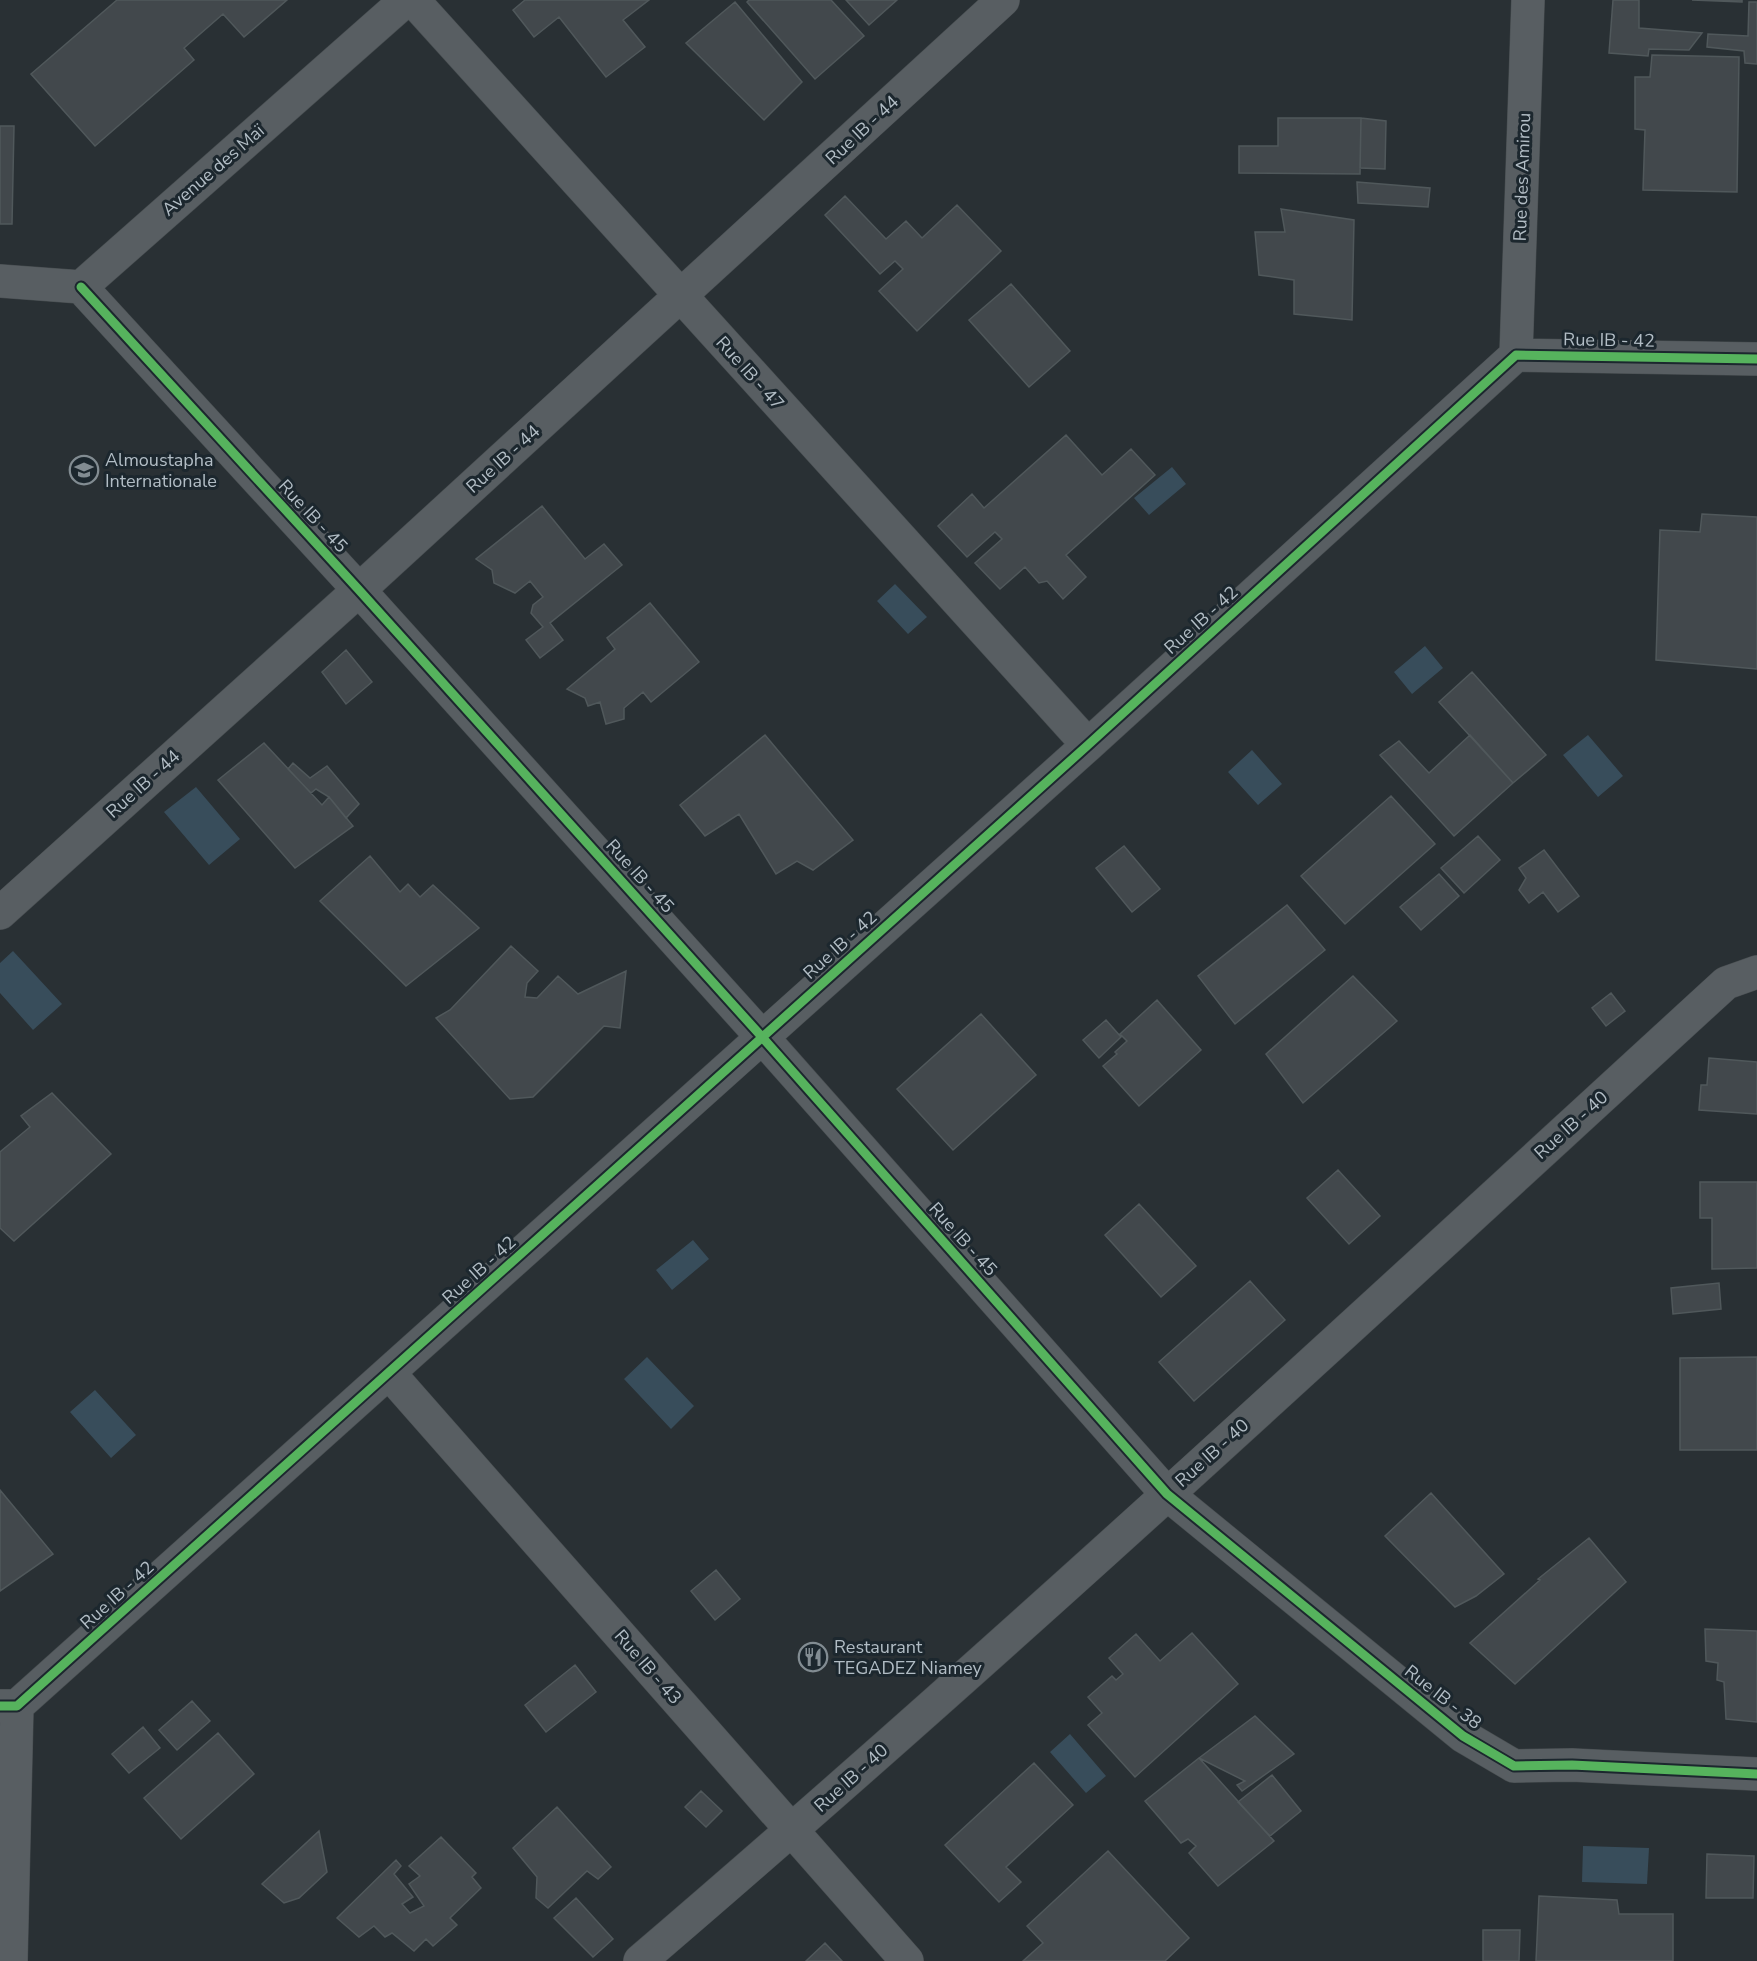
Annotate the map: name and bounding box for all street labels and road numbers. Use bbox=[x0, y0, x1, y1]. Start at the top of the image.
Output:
street label: Rue IB - 44 bbox=[820, 90, 904, 170]
street label: Rue des Amirou bbox=[1508, 112, 1536, 242]
street label: Avenue des Maï bbox=[157, 118, 270, 221]
street label: Rue IB - 42 bbox=[1563, 327, 1655, 353]
street label: Rue IB - 47 bbox=[710, 331, 790, 415]
street label: Rue IB - 44 bbox=[461, 419, 545, 499]
street label: Rue IB - 45 bbox=[273, 474, 353, 558]
street label: Rue IB - 42 bbox=[1159, 580, 1243, 660]
street label: Rue IB - 44 bbox=[101, 744, 185, 824]
street label: Rue IB - 45 bbox=[600, 834, 680, 918]
street label: Rue IB - 42 bbox=[798, 905, 882, 985]
street label: Rue IB - 40 bbox=[1529, 1085, 1613, 1165]
street label: Rue IB - 45 bbox=[923, 1197, 1003, 1281]
street label: Rue IB - 42 bbox=[437, 1230, 521, 1310]
street label: Rue IB - 40 bbox=[1170, 1413, 1254, 1493]
street label: Rue IB - 42 bbox=[75, 1555, 159, 1635]
street label: Rue IB - 43 bbox=[609, 1625, 687, 1709]
street label: Rue IB - 38 bbox=[1400, 1659, 1486, 1735]
street label: Rue IB - 40 bbox=[809, 1738, 893, 1818]

